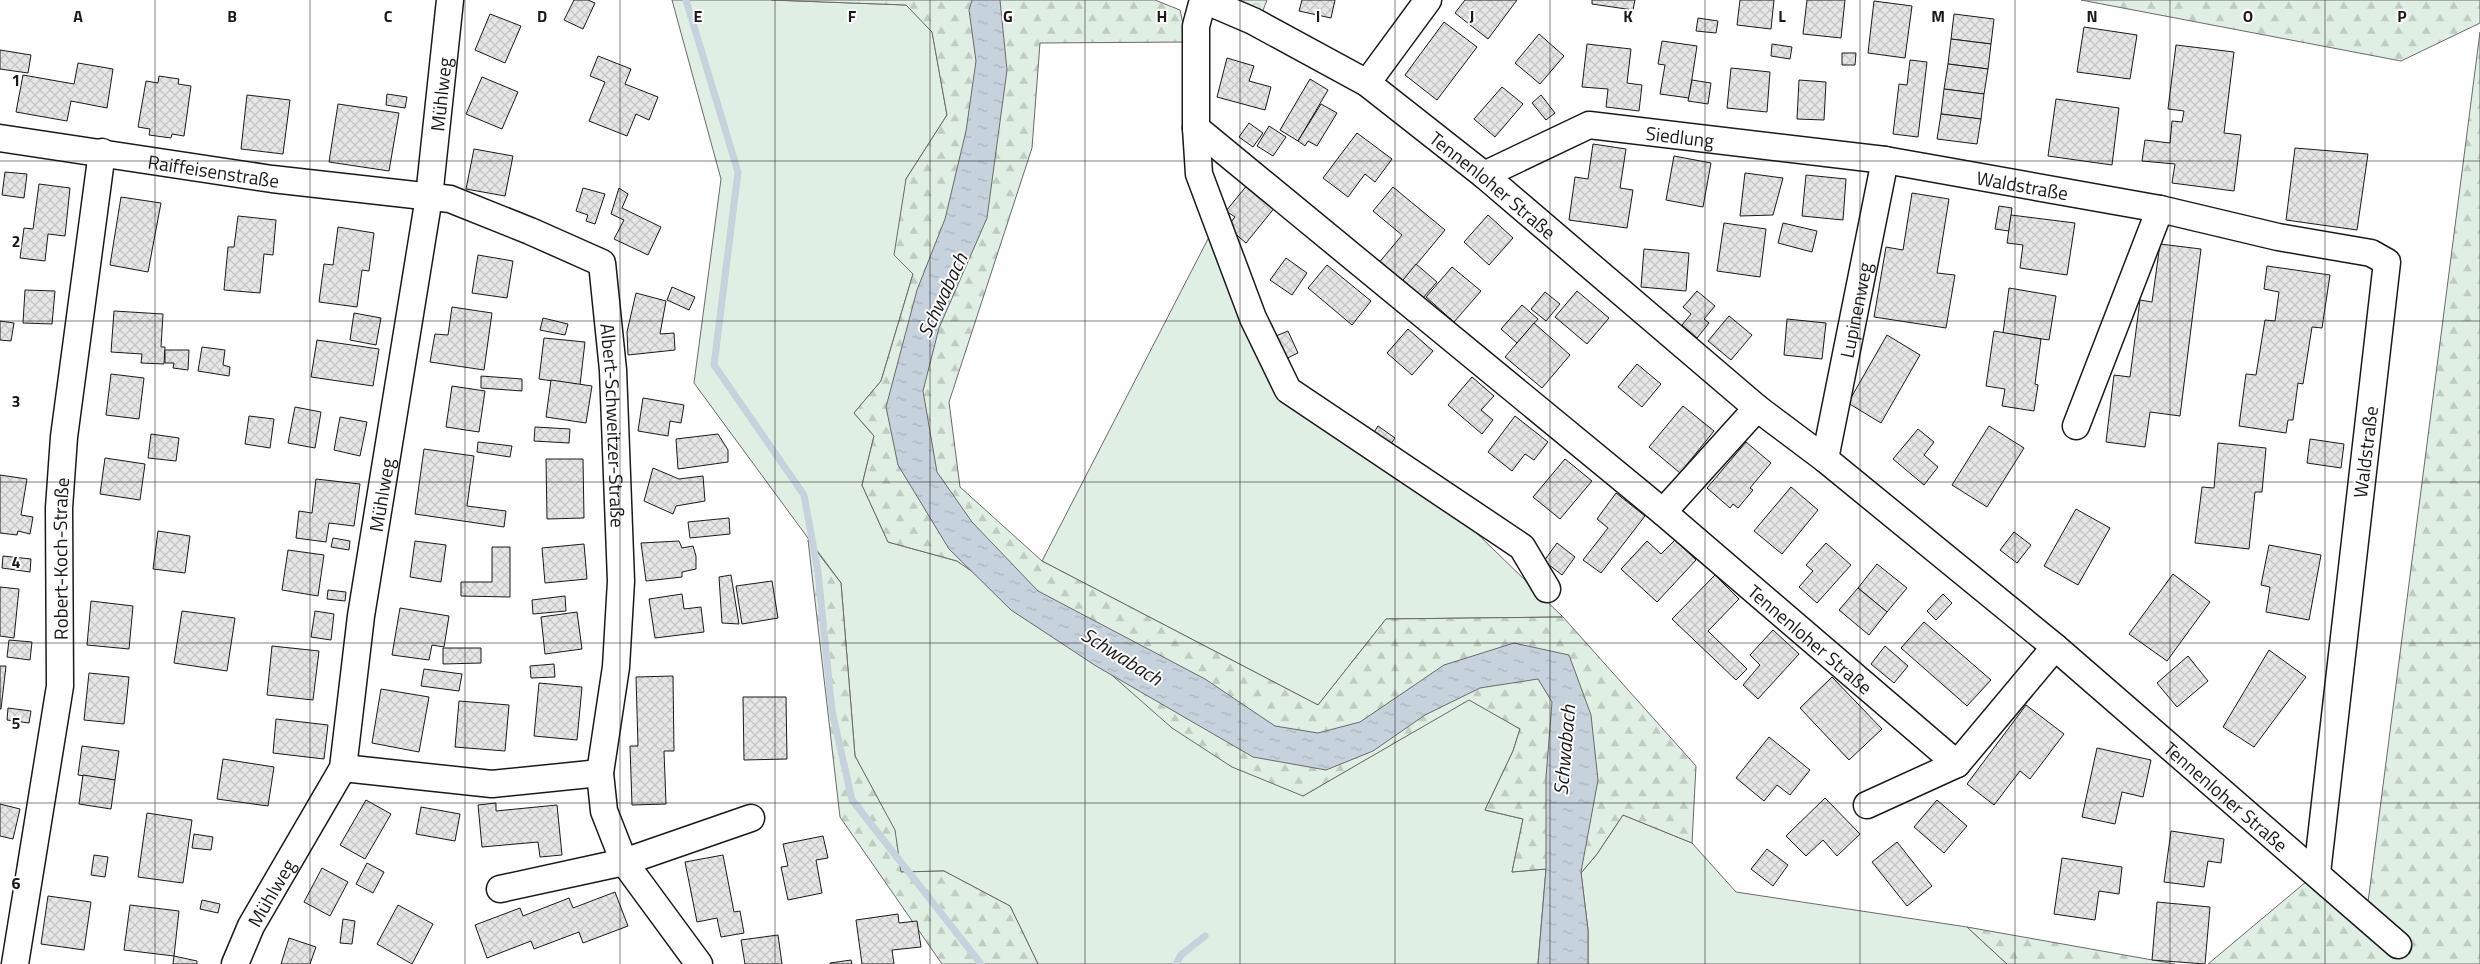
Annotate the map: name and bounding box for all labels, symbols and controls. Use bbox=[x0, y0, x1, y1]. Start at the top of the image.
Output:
text: A bbox=[73, 4, 83, 28]
text: B bbox=[227, 4, 237, 28]
text: C bbox=[384, 4, 393, 28]
text: D bbox=[537, 4, 547, 28]
text: E bbox=[694, 4, 703, 28]
text: F bbox=[848, 4, 857, 28]
text: G bbox=[1003, 4, 1013, 28]
text: H bbox=[1157, 4, 1167, 28]
text: I bbox=[1316, 4, 1320, 28]
text: J bbox=[1470, 4, 1474, 28]
text: K bbox=[1623, 4, 1633, 28]
text: L bbox=[1778, 4, 1786, 28]
text: M bbox=[1931, 4, 1945, 28]
text: N bbox=[2086, 4, 2098, 28]
text: O bbox=[2243, 4, 2253, 28]
text: P bbox=[2397, 4, 2407, 28]
street label: Mühlweg bbox=[422, 55, 458, 133]
text: 1 bbox=[12, 68, 20, 92]
street label: Siedlung bbox=[1644, 117, 1716, 154]
street label: Tennenloher Straße bbox=[1424, 123, 1563, 245]
street label: Raiffeisenstraße bbox=[146, 146, 281, 194]
street label: Waldstraße bbox=[1974, 162, 2071, 207]
text: 2 bbox=[12, 229, 20, 253]
water label: Schwabach bbox=[909, 247, 976, 343]
street label: Lupinenweg bbox=[1831, 259, 1879, 360]
street label: Albert-Schweitzer-Straße bbox=[594, 322, 633, 528]
text: 3 bbox=[12, 389, 20, 413]
street label: Waldstraße bbox=[2345, 404, 2385, 500]
street label: Mühlweg bbox=[360, 455, 401, 534]
street label: Robert-Koch-Straße bbox=[44, 476, 76, 640]
text: 4 bbox=[12, 550, 21, 574]
street label: Tennenloher Straße bbox=[1742, 577, 1880, 701]
water label: Schwabach bbox=[1075, 619, 1169, 694]
water label: Schwabach bbox=[1545, 703, 1583, 796]
text: 5 bbox=[12, 711, 21, 735]
street label: Tennenloher Straße bbox=[2158, 734, 2295, 858]
street label: Mühlweg bbox=[239, 853, 302, 932]
text: 6 bbox=[12, 871, 21, 895]

